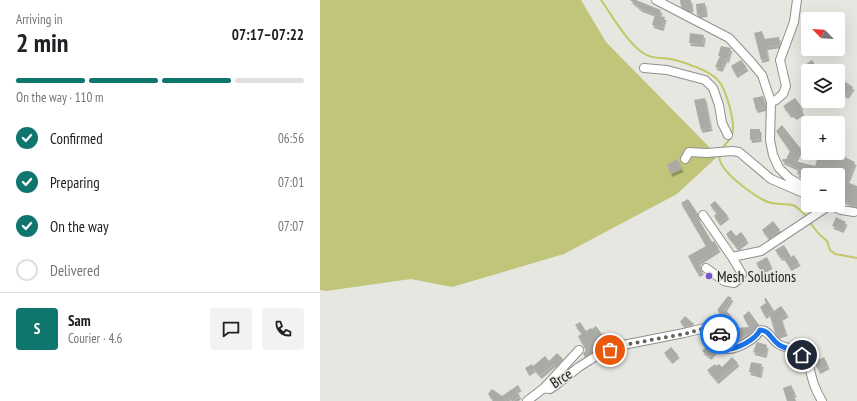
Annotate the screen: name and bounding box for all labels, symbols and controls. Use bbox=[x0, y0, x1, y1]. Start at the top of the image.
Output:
text: Arriving in bbox=[16, 11, 63, 28]
north arrow bbox=[801, 12, 845, 56]
map controls bbox=[801, 12, 845, 212]
text: 07:17–07:22 bbox=[232, 25, 304, 44]
text: 2 min bbox=[16, 26, 69, 59]
button: layers bbox=[801, 64, 845, 108]
text: On the way · 110 m bbox=[16, 89, 103, 106]
button: + bbox=[801, 116, 845, 160]
icon: check bbox=[16, 127, 38, 149]
text: Confirmed bbox=[50, 129, 103, 148]
text: 06:56 bbox=[278, 130, 304, 147]
button: − bbox=[801, 168, 845, 212]
icon: check bbox=[16, 171, 38, 193]
text: Preparing bbox=[50, 173, 100, 192]
text: 07:01 bbox=[278, 174, 304, 191]
icon: check bbox=[16, 215, 38, 237]
text: On the way bbox=[50, 217, 109, 236]
text: 07:07 bbox=[278, 218, 304, 235]
text: Delivered bbox=[50, 261, 100, 280]
place label: Mesh Solutions bbox=[717, 267, 796, 286]
marker: Mesh Solutions bbox=[704, 271, 714, 281]
button: chat bbox=[210, 308, 252, 350]
button: phone bbox=[262, 308, 304, 350]
text: Sam bbox=[68, 311, 91, 330]
courier bbox=[700, 314, 740, 354]
text: S bbox=[34, 319, 40, 338]
icon: car bbox=[709, 323, 731, 345]
text: Courier · 4.6 bbox=[68, 330, 122, 347]
pin bbox=[593, 333, 627, 367]
pin bbox=[785, 338, 819, 372]
icon: bag bbox=[599, 339, 621, 361]
icon: home bbox=[791, 344, 813, 366]
street label: Brce bbox=[546, 364, 576, 392]

